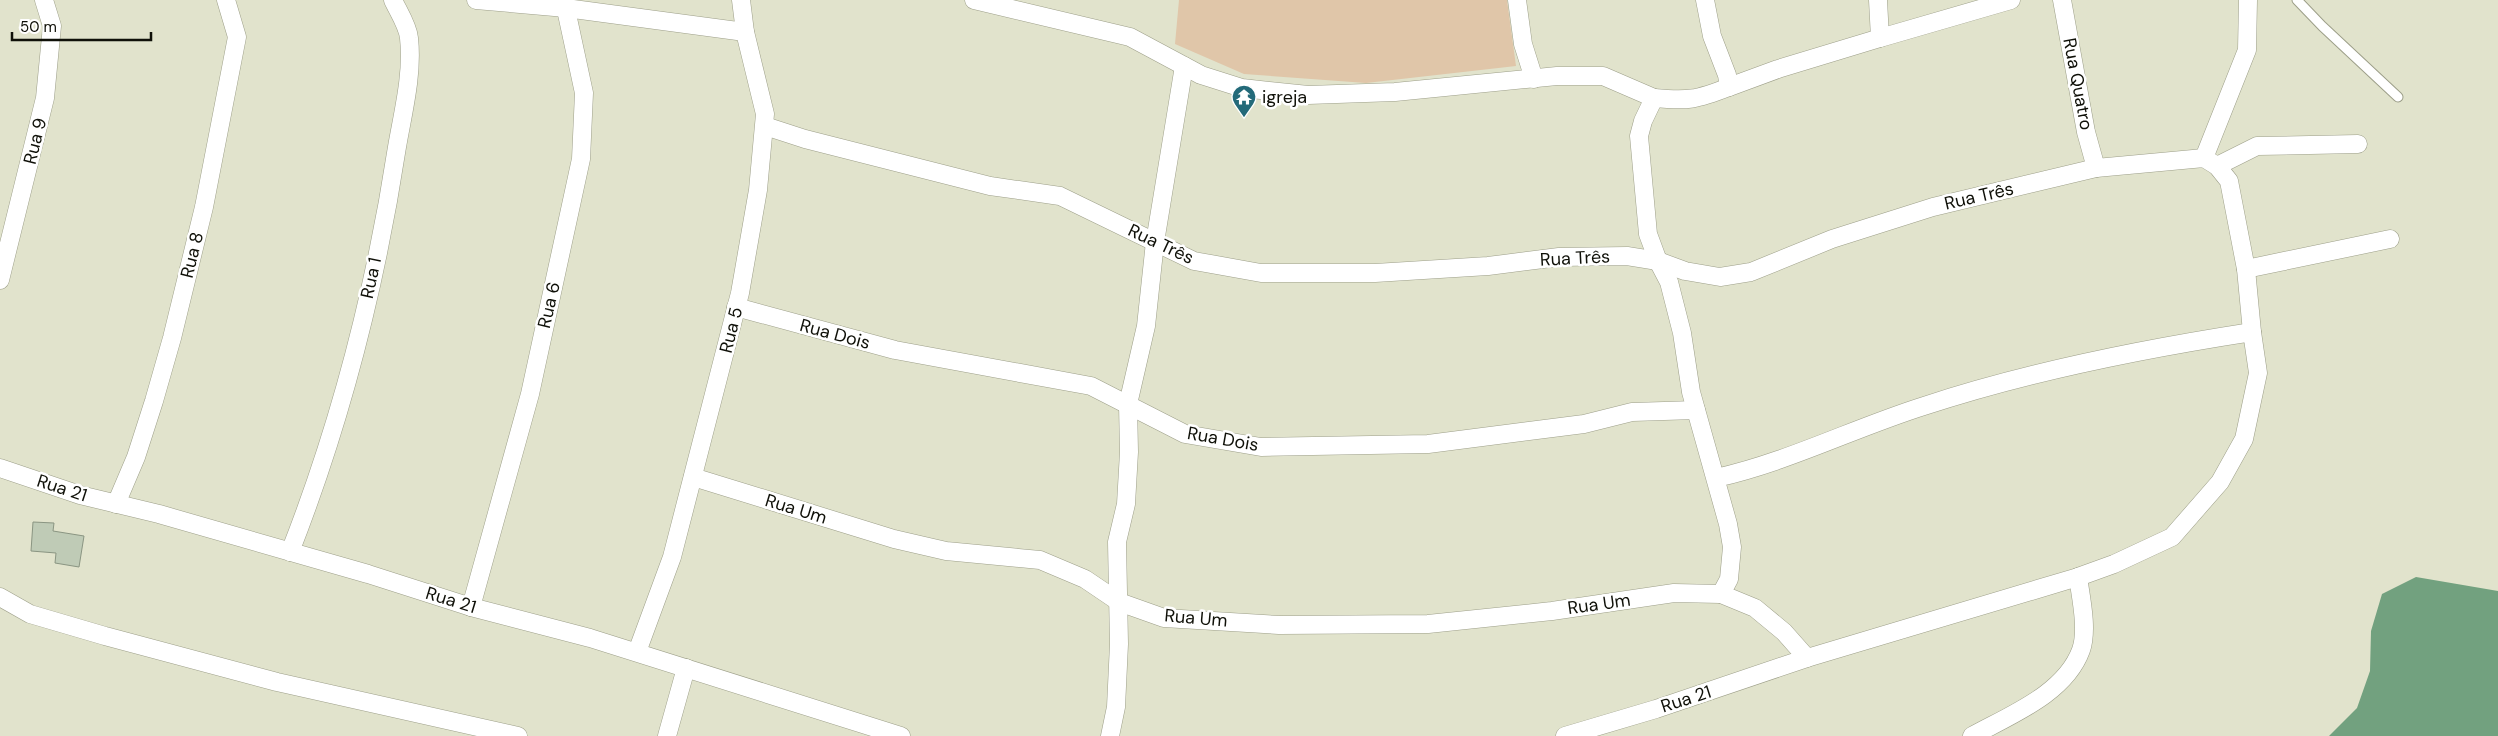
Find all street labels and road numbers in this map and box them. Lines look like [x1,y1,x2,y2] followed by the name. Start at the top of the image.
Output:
[2057,36,2099,132] street label: Rua Quatro
[18,115,52,167] street label: Rua 9
[1942,176,2016,216] street label: Rua Três
[1124,218,1198,270] street label: Rua Três
[175,230,209,280] street label: Rua 8
[1539,244,1611,272] street label: Rua Três
[355,255,387,301] street label: Rua 1
[532,279,566,331] street label: Rua 6
[714,304,748,356] street label: Rua 5
[797,313,873,355] street label: Rua Dois
[1185,421,1261,457] street label: Rua Dois
[34,469,90,507] street label: Rua 21
[762,488,830,530] street label: Rua Um
[423,581,479,619] street label: Rua 21
[1566,588,1632,620] street label: Rua Um
[1163,603,1229,633] street label: Rua Um
[1658,680,1714,718] street label: Rua 21

